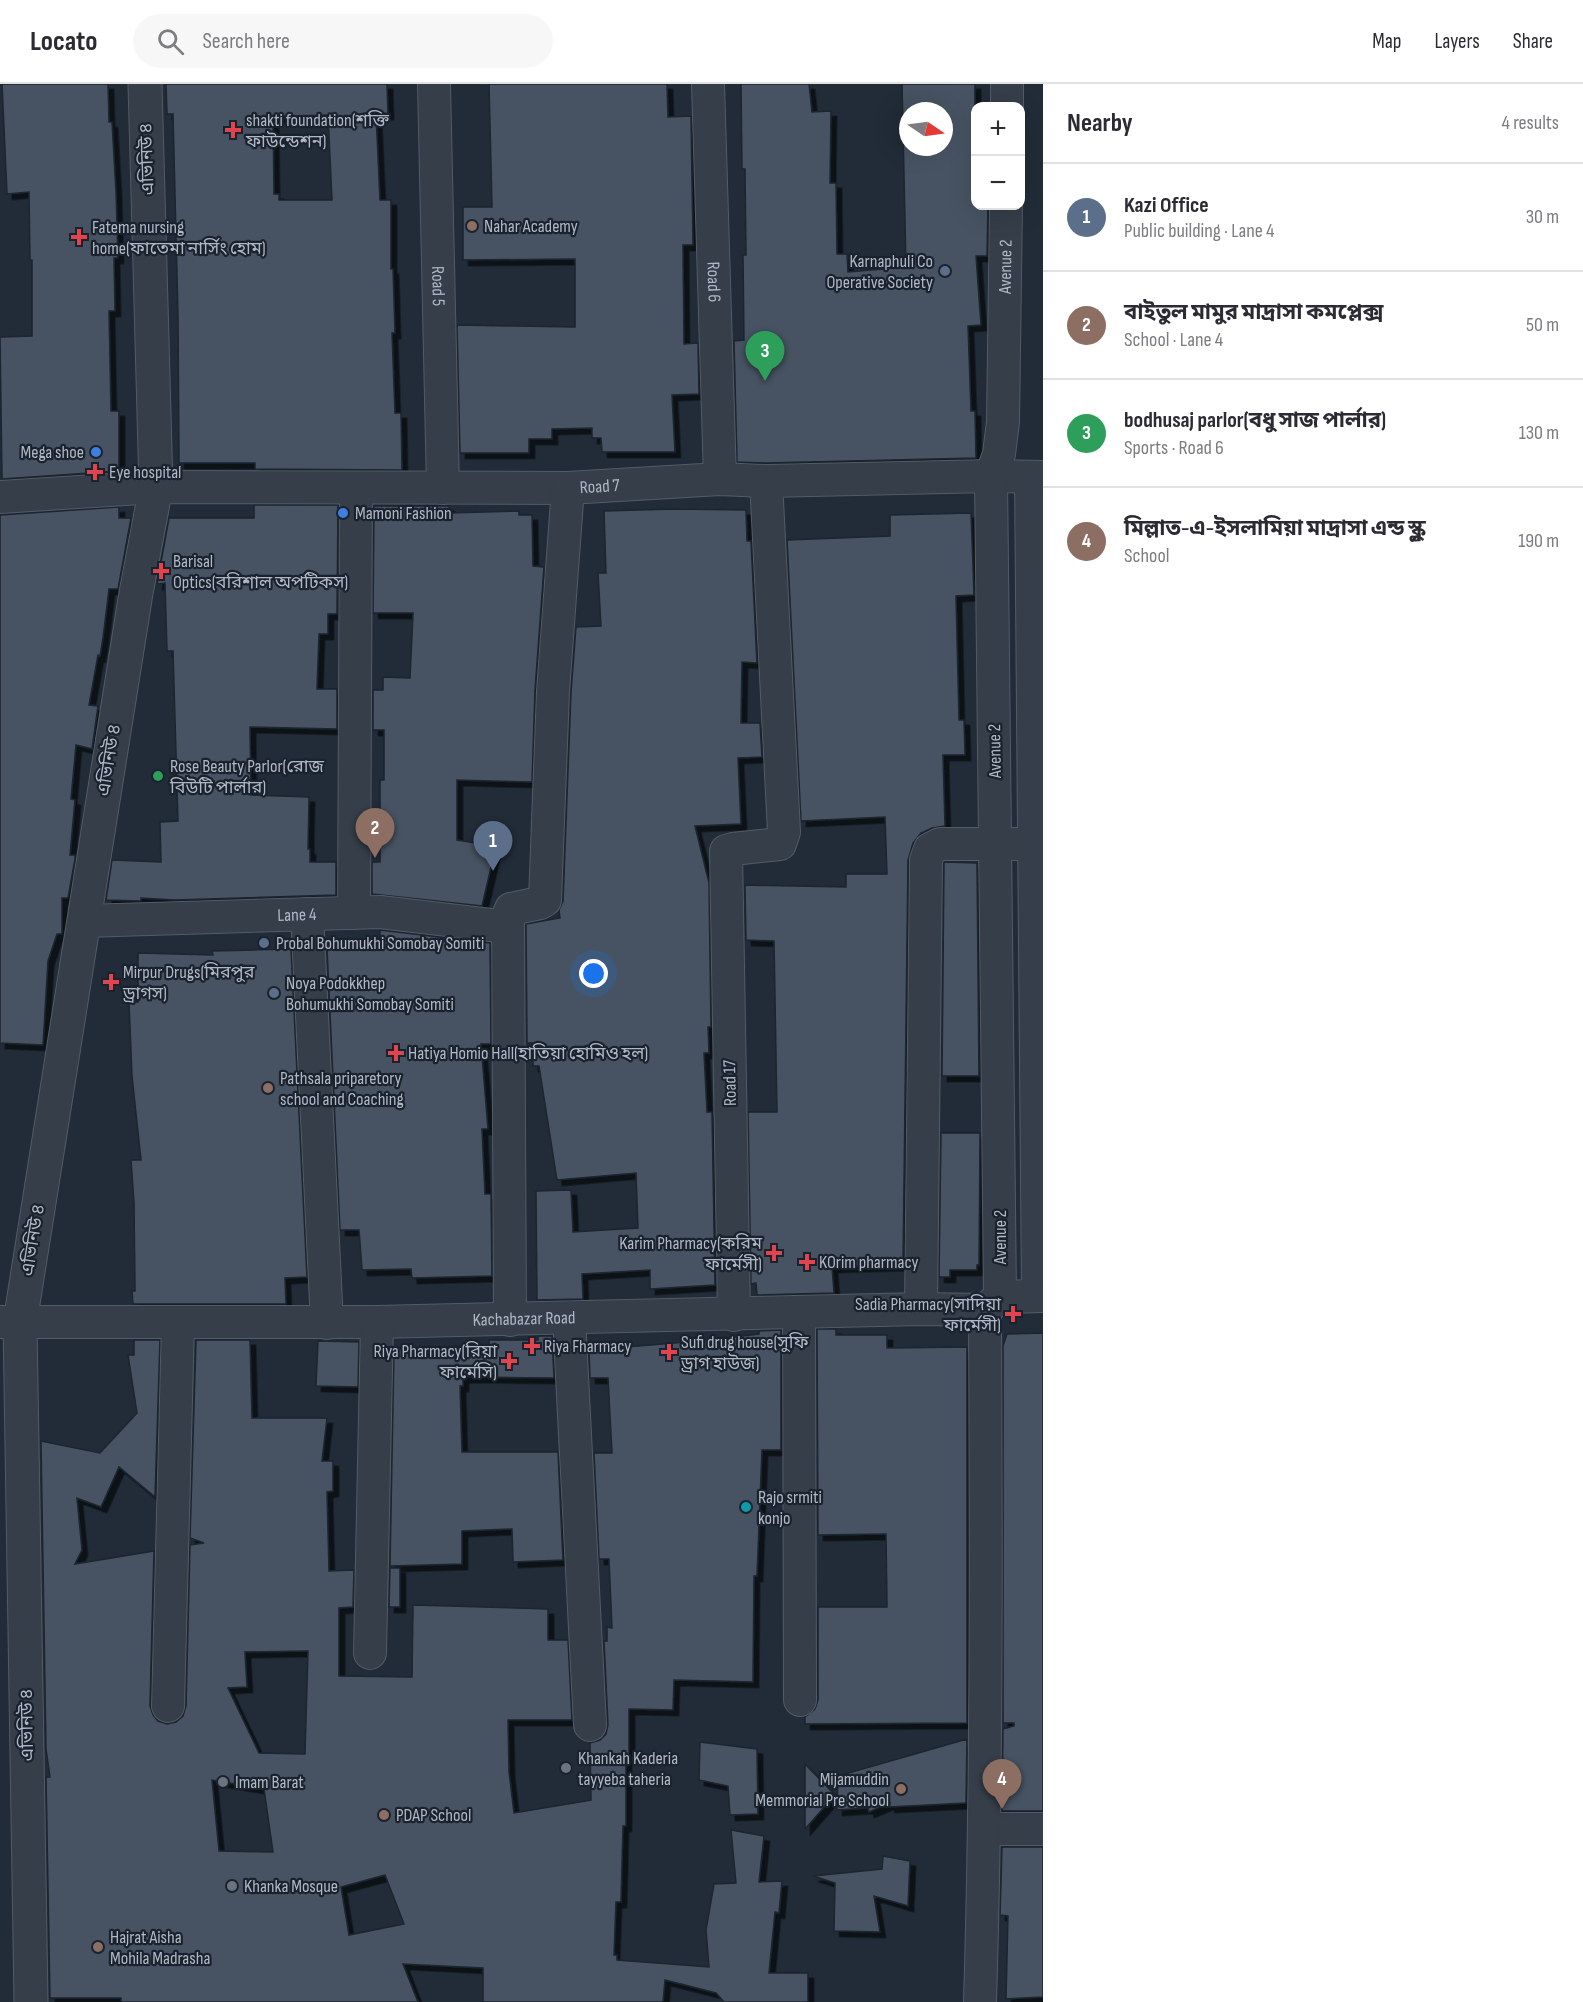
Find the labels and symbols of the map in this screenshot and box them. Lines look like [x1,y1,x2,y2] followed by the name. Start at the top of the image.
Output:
[899,102,953,156] north arrow
[245,110,389,152] place label: shakti foundation(শক্তি ফাউন্ডেশন)
[224,121,242,139] marker: shakti foundation(শক্তি ফাউন্ডেশন)
[135,122,159,196] street label: এভিনিউ ৪
[484,216,578,237] place label: Nahar Academy
[92,217,266,259] place label: Fatema nursing home(ফাতেমা নার্সিং হোম)
[465,219,479,233] marker: Nahar Academy
[70,228,88,246] marker: Fatema nursing home(ফাতেমা নার্সিং হোম)
[994,239,1016,295] street label: Avenue 2
[826,251,933,293] place label: Karnaphuli Co Operative Society
[703,261,725,303] street label: Road 6
[938,264,952,278] marker: Karnaphuli Co Operative Society
[428,266,449,306] street label: Road 5
[746,332,784,381] pin: 3
[20,442,84,463] place label: Mega shoe
[89,445,103,459] marker: Mega shoe
[109,462,181,483] place label: Eye hospital
[86,463,104,481] marker: Eye hospital
[579,474,621,498] street label: Road 7
[355,503,452,524] place label: Mamoni Fashion
[336,506,350,520] marker: Mamoni Fashion
[173,551,348,593] place label: Barisal Optics(বরিশাল অপটিকস)
[154,564,168,578] marker: Barisal Optics(বরিশাল অপটিকস)
[93,723,125,797] street label: এভিনিউ ৪
[984,724,1006,779] street label: Avenue 2
[169,756,325,798] place label: Rose Beauty Parlor(রোজ বিউটি পার্লার)
[151,769,165,783] marker: Rose Beauty Parlor(রোজ বিউটি পার্লার)
[356,808,394,858] pin: 2
[474,822,512,871] pin: 1
[277,903,317,926] street label: Lane 4
[276,933,484,954] place label: Probal Bohumukhi Somobay Somiti
[257,936,271,950] marker: Probal Bohumukhi Somobay Somiti
[579,959,608,988] your location
[122,962,255,1004] place label: Mirpur Drugs(মিরপুর ড্রাগস)
[286,973,454,1015] place label: Noya Podokkhep Bohumukhi Somobay Somiti
[104,975,118,989] marker: Mirpur Drugs(মিরপুর ড্রাগস)
[267,986,281,1000] marker: Noya Podokkhep Bohumukhi Somobay Somiti
[408,1043,648,1064] place label: Hatiya Homio Hall(হাতিয়া হোমিও হল)
[389,1046,403,1060] marker: Hatiya Homio Hall(হাতিয়া হোমিও হল)
[719,1059,741,1106] street label: Road 17
[280,1068,404,1110] place label: Pathsala priparetory school and Coaching
[261,1081,275,1095] marker: Pathsala priparetory school and Coaching
[17,1203,49,1277] street label: এভিনিউ ৪
[990,1210,1011,1265] street label: Avenue 2
[619,1233,763,1275] place label: Karim Pharmacy(করিম ফার্মেসী)
[767,1246,781,1260] marker: Karim Pharmacy(করিম ফার্মেসী)
[819,1252,919,1273] place label: KOrim pharmacy
[800,1255,814,1269] marker: KOrim pharmacy
[855,1294,1001,1336] place label: Sadia Pharmacy(সাদিয়া ফার্মেসী)
[472,1307,576,1330] street label: Kachabazar Road
[1006,1307,1020,1321] marker: Sadia Pharmacy(সাদিয়া ফার্মেসী)
[680,1332,809,1374] place label: Sufi drug house(সুফি ড্রাগ হাউজ)
[544,1336,631,1357] place label: Riya Fharmacy
[525,1339,539,1353] marker: Riya Fharmacy
[373,1341,497,1383] place label: Riya Pharmacy(রিয়া ফার্মেসি)
[662,1345,676,1359] marker: Sufi drug house(সুফি ড্রাগ হাউজ)
[502,1354,516,1368] marker: Riya Pharmacy(রিয়া ফার্মেসি)
[758,1487,822,1529] place label: Rajo srmiti konjo
[739,1500,753,1514] marker: Rajo srmiti konjo
[16,1689,38,1761] street label: এভিনিউ ৪
[578,1748,678,1790] place label: Khankah Kaderia tayyeba taheria
[982,1760,1022,1809] pin: 4
[559,1761,573,1775] marker: Khankah Kaderia tayyeba taheria
[755,1769,889,1811] place label: Mijamuddin Memmorial Pre School
[235,1772,304,1793] place label: Imam Barat
[216,1775,230,1789] marker: Imam Barat
[894,1782,908,1796] marker: Mijamuddin Memmorial Pre School
[396,1805,471,1826] place label: PDAP School
[377,1808,391,1822] marker: PDAP School
[244,1876,338,1897] place label: Khanka Mosque
[225,1879,239,1893] marker: Khanka Mosque
[110,1927,210,1969] place label: Hajrat Aisha Mohila Madrasha
[91,1940,105,1954] marker: Hajrat Aisha Mohila Madrasha

